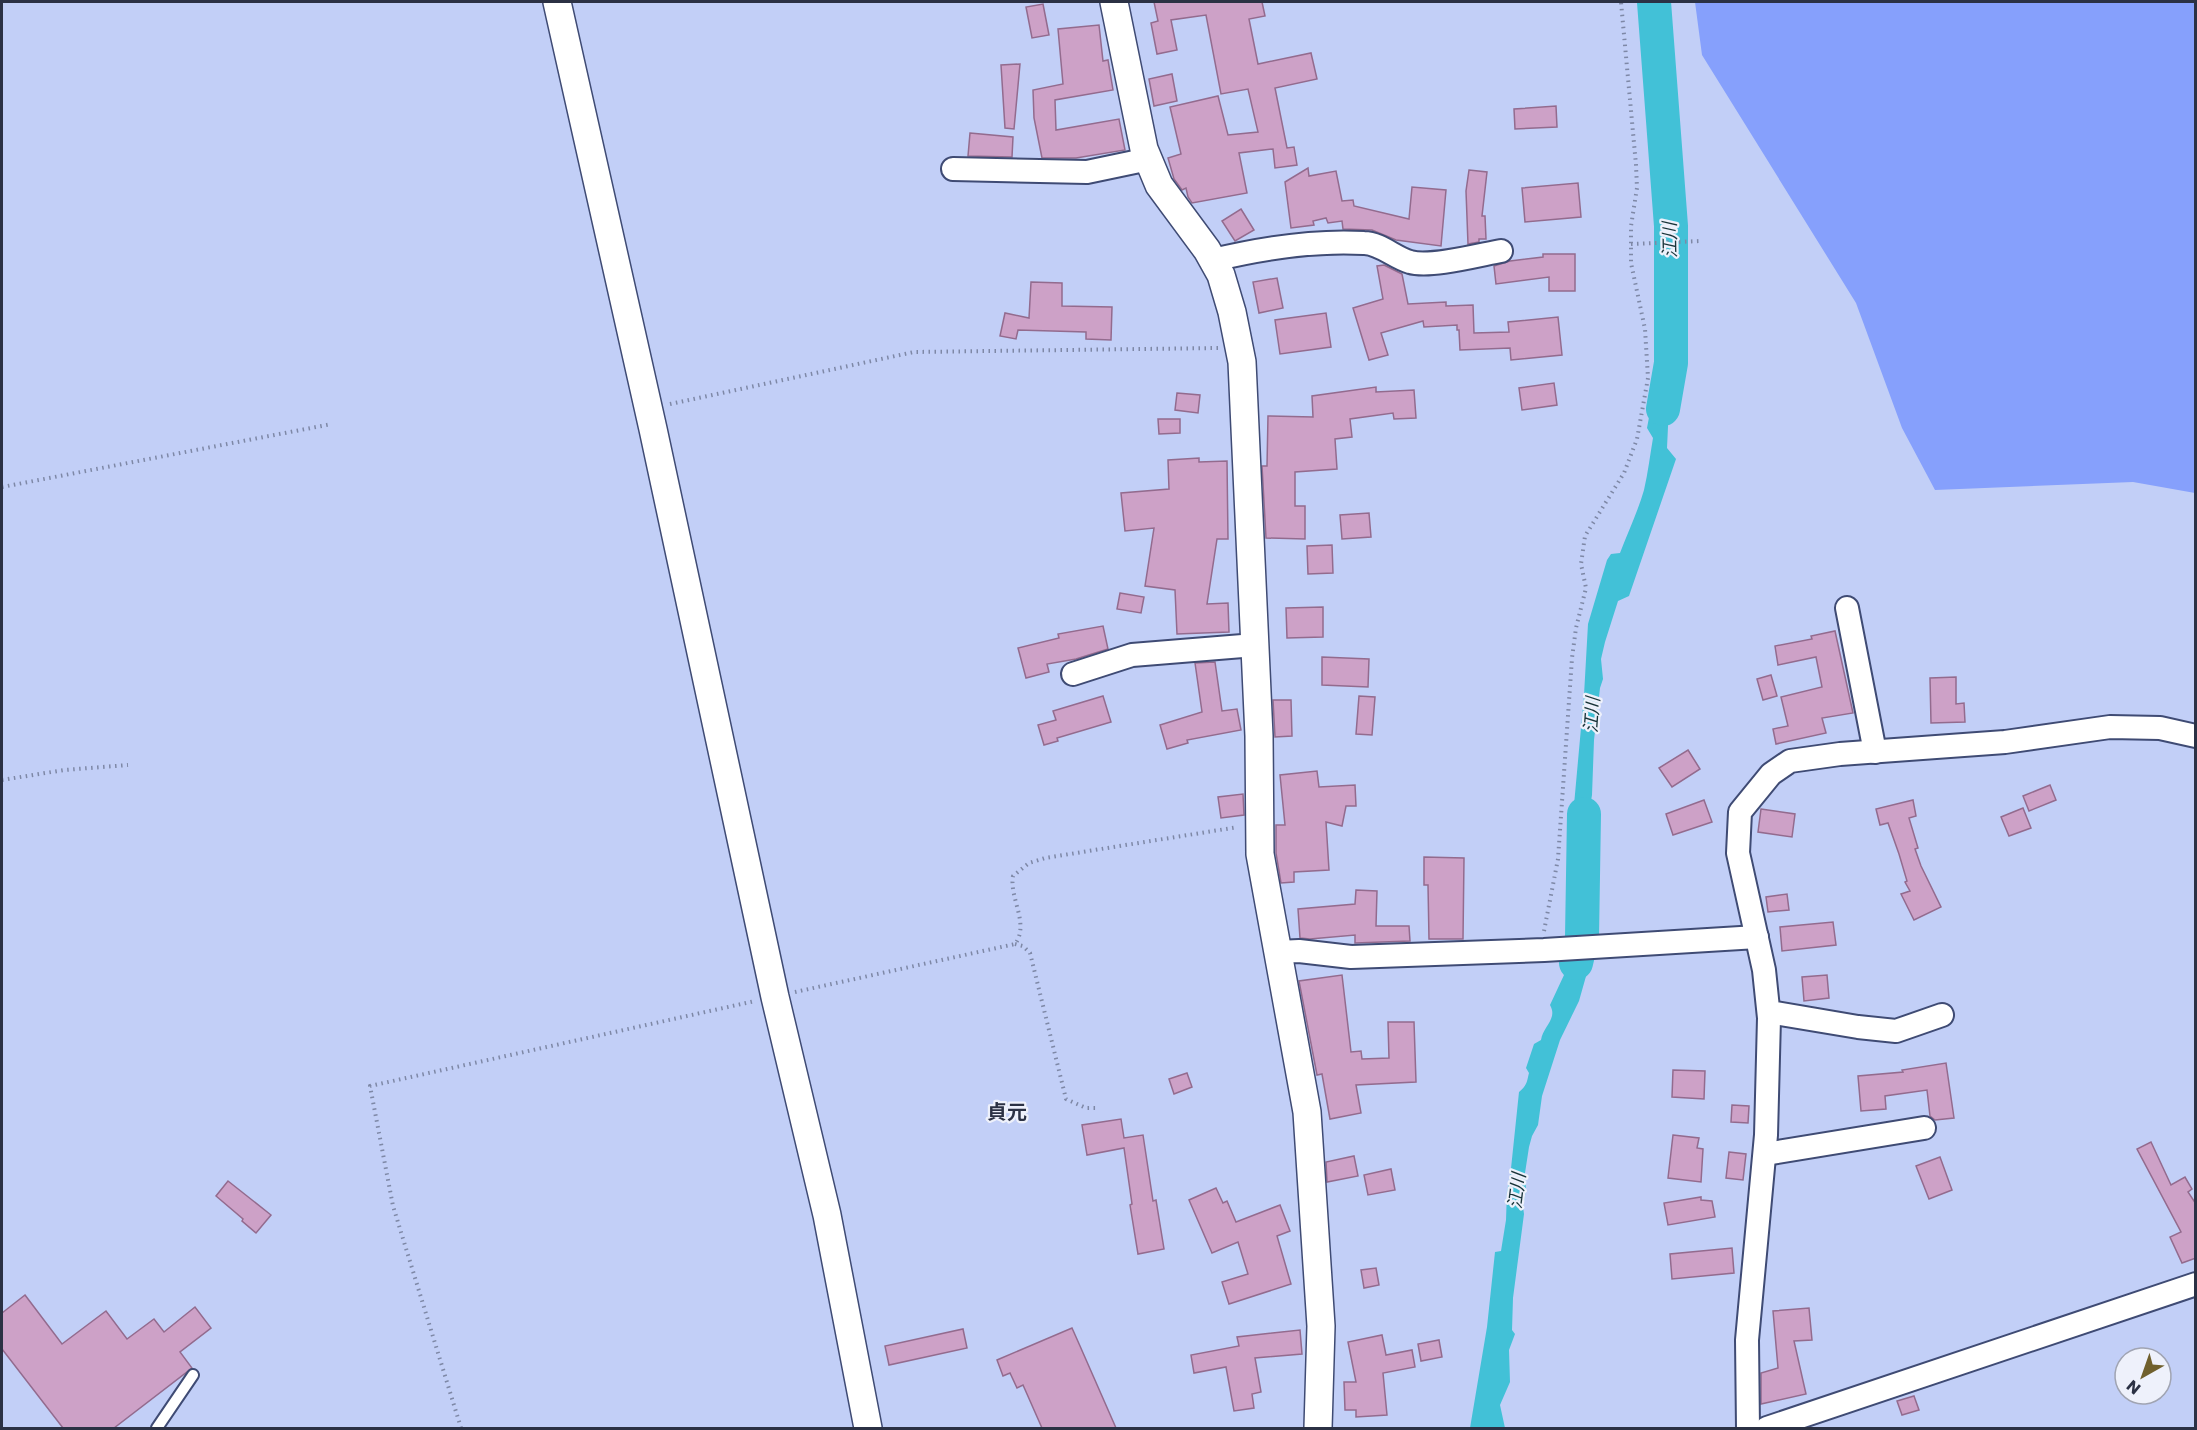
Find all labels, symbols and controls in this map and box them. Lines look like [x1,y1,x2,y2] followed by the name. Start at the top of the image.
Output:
[1657,220,1682,258] water label: 江川
[1578,694,1605,734] water label: 江川
[987,1098,1027,1126] district label: 貞元
[1502,1170,1531,1210] water label: 江川
[2113,1346,2173,1406] north arrow
[2122,1374,2146,1400] text: N

